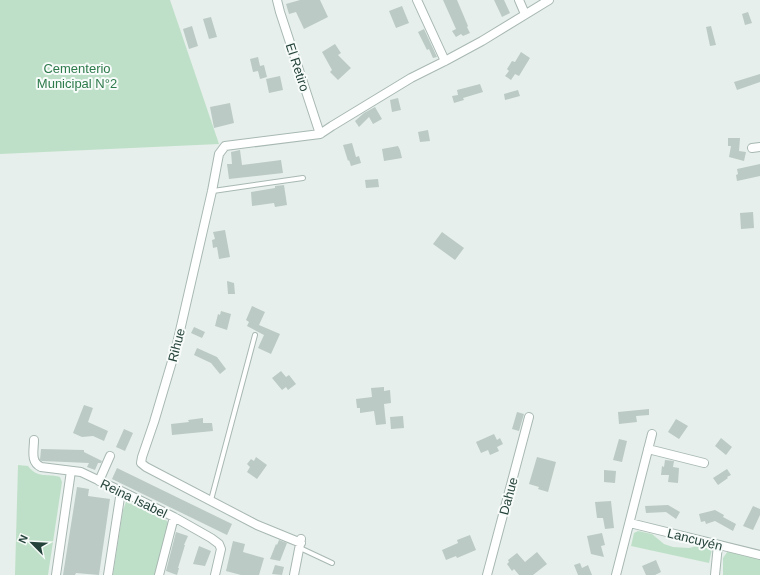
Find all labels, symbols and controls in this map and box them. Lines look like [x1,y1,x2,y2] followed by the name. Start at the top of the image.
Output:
[283,41,312,93] street label: El Retiro
[37,61,117,91] park label: Cementerio Municipal N°2
[165,327,188,363] street label: Rihue
[98,476,170,521] street label: Reina Isabel
[496,476,521,517] street label: Dahue
[12,523,52,563] north arrow
[666,525,724,554] street label: Lancuyén
[16,533,30,545] text: N

